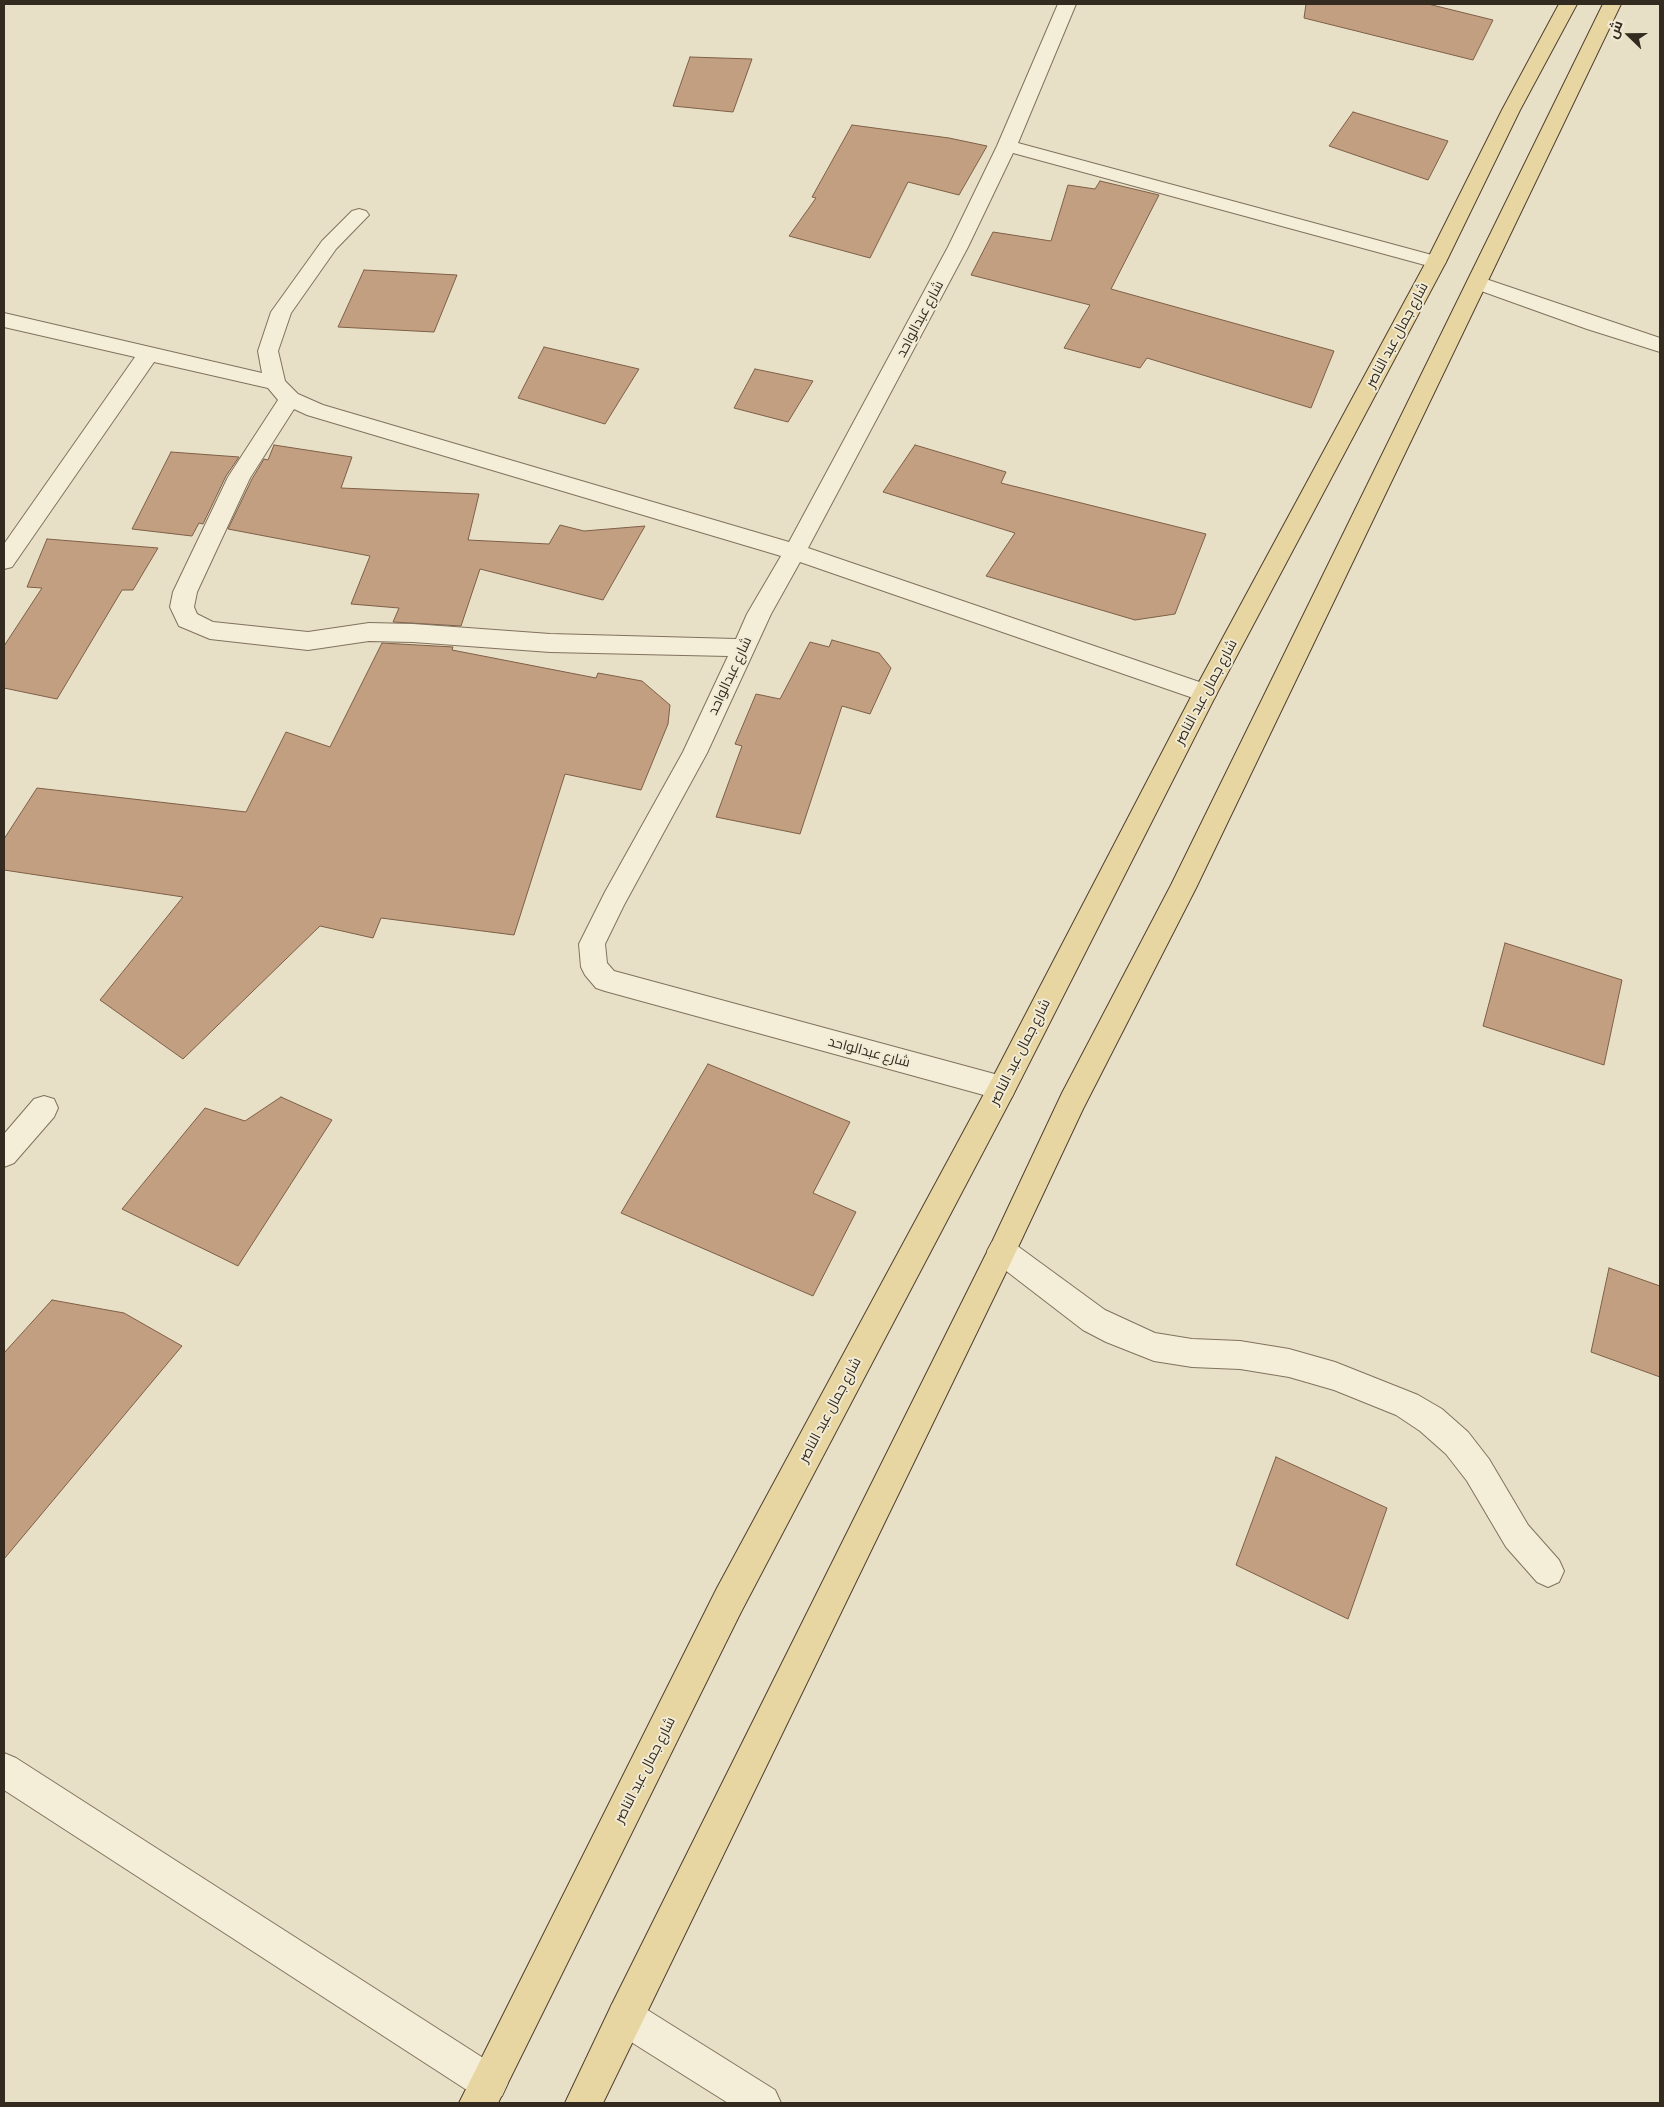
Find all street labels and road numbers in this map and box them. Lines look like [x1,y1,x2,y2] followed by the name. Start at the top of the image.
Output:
[893,278,947,360] street label: شارع عبدالواحد
[1362,280,1432,390] street label: شارع جمال عبد الناصر
[705,634,755,718] street label: شارع عبدالواحد
[1171,637,1241,747] street label: شارع جمال عبد الناصر
[986,996,1054,1108] street label: شارع جمال عبد الناصر
[826,1033,912,1071] street label: شارع عبدالواحد
[795,1355,865,1465] street label: شارع جمال عبد الناصر
[611,1714,679,1826] street label: شارع جمال عبد الناصر

